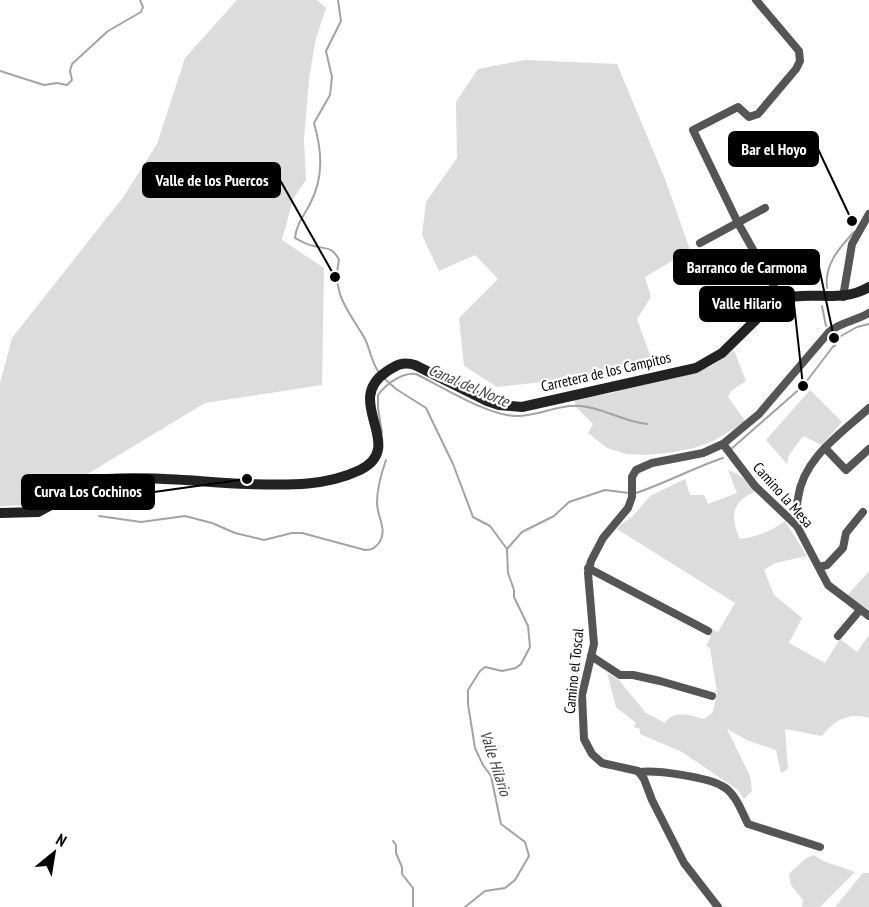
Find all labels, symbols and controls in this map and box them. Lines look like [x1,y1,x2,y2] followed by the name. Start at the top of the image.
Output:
[729,132,818,166] callout: Bar el Hoyo
[741,139,807,159] text: Bar el Hoyo
[143,163,280,197] callout: Valle de los Puercos
[155,170,269,190] text: Valle de los Puercos
[674,250,819,284] callout: Barranco de Carmona
[687,257,808,277] text: Barranco de Carmona
[700,287,794,321] callout: Valle Hilario
[711,293,782,313] text: Valle Hilario
[539,347,673,396] street label: Carretera de los Campitos
[426,359,514,412] water label: Canal del Norte
[749,458,818,531] street label: Camino la Mesa
[22,475,154,509] callout: Curva Los Cochinos
[34,481,142,501] text: Curva Los Cochinos
[560,627,587,715] street label: Camino el Toscal
[476,728,516,799] water label: Valle Hilario
[24,823,84,883] north arrow
[53,829,70,851] text: N

